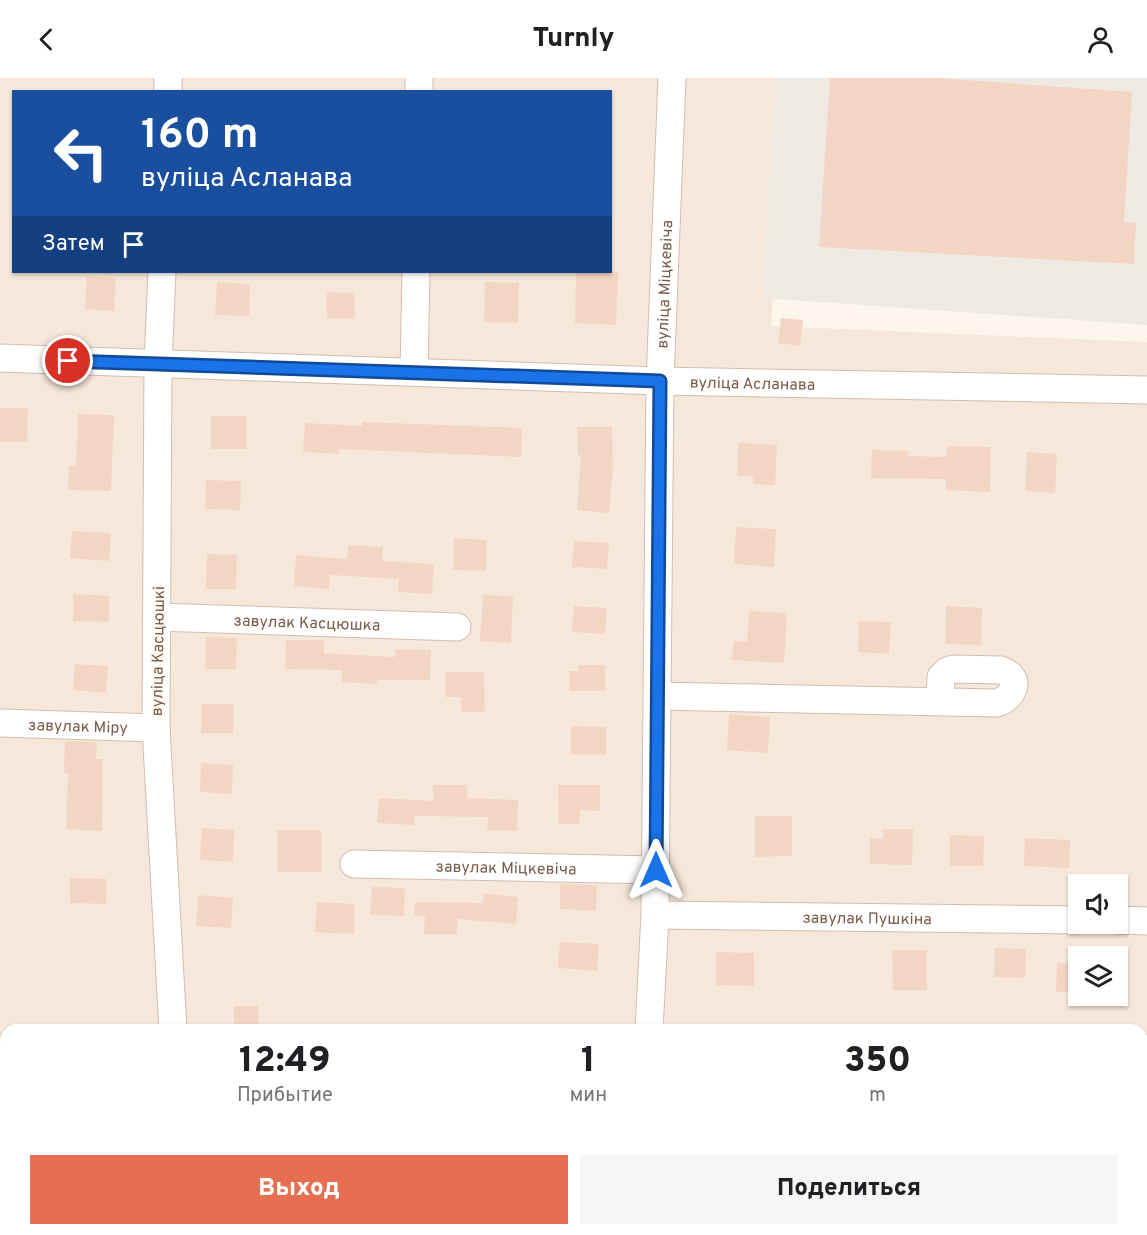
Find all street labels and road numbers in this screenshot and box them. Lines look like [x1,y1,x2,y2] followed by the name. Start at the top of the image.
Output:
[653,220,678,349] street label: вуліца Міцкевіча
[690,374,815,396] street label: вуліца Асланава
[148,586,170,716] street label: вуліца Касцюшкі
[233,612,381,636] street label: завулак Касцюшка
[28,716,128,739] street label: завулак Міру
[435,858,577,880] street label: завулак Міцкевіча
[802,909,932,930] street label: завулак Пушкіна

